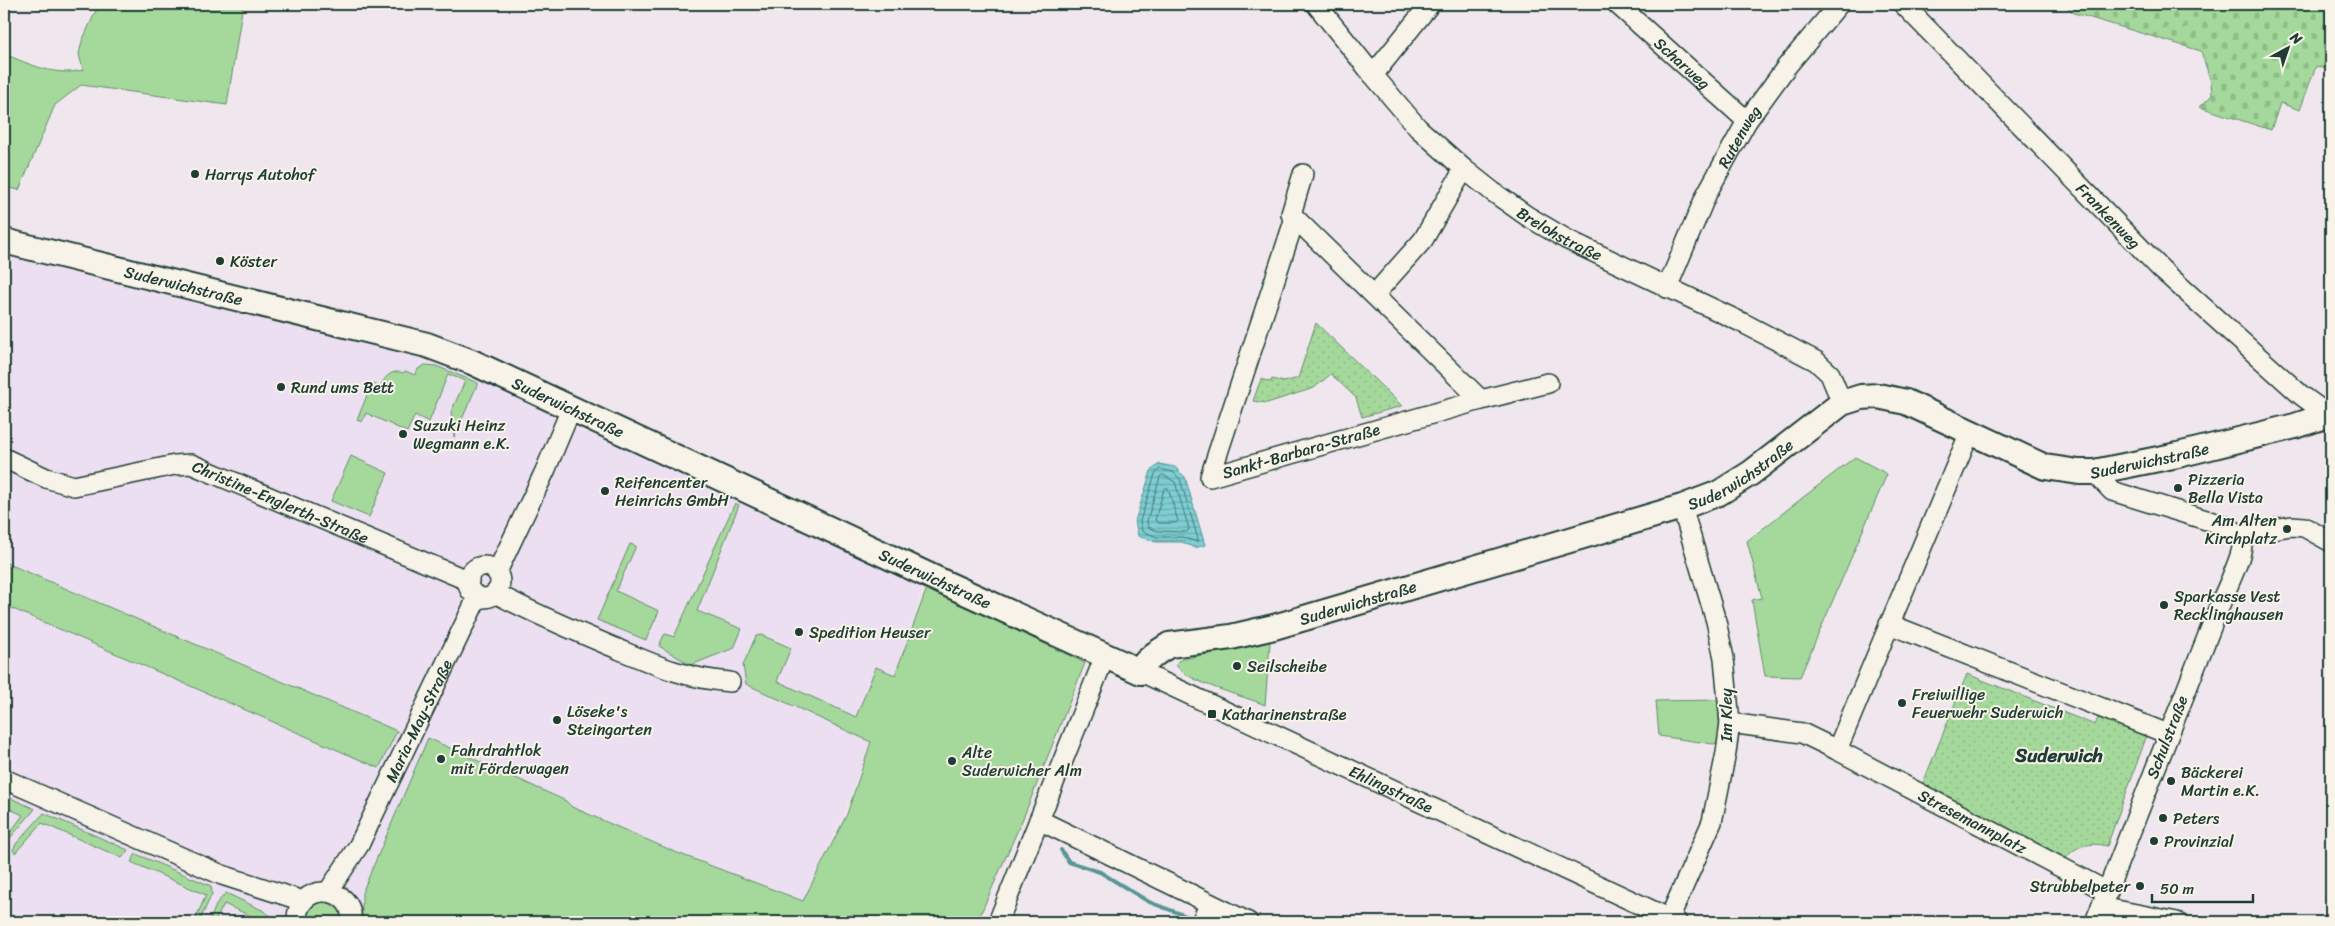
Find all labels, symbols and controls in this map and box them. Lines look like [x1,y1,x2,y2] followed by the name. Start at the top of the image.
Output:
[2262,22,2312,72] north arrow
[2284,25,2308,51] text: N
[1647,29,1718,97] street label: Scharweg
[1709,99,1769,173] street label: Rutenweg
[205,160,317,189] place label: Harrys Autohof
[189,168,201,180] marker: Harrys Autohof
[2069,175,2149,256] street label: Frankenweg
[1511,198,1607,269] street label: Brelohstraße
[230,247,278,276] place label: Köster
[214,255,226,267] marker: Köster
[121,257,246,314] street label: Suderwichstraße
[507,368,629,446] street label: Suderwichstraße
[291,373,394,402] place label: Rund ums Bett
[275,381,287,393] marker: Rund ums Bett
[413,411,511,458] place label: Suzuki Heinz Wegmann e.K.
[1219,415,1384,487] street label: Sankt-Barbara-Straße
[397,428,409,440] marker: Suzuki Heinz Wegmann e.K.
[1683,431,1800,518] street label: Suderwichstraße
[2087,433,2212,487] street label: Suderwichstraße
[188,452,373,552] street label: Christine-Englerth-Straße
[2188,465,2263,512] place label: Pizzeria Bella Vista
[615,468,729,515] place label: Reifencenter Heinrichs GmbH
[2172,482,2184,494] marker: Pizzeria Bella Vista
[599,485,611,497] marker: Reifencenter Heinrichs GmbH
[2205,506,2277,553] place label: Am Alten Kirchplatz
[2281,523,2293,535] marker: Am Alten Kirchplatz
[874,540,996,617] street label: Suderwichstraße
[1296,571,1420,633] street label: Suderwichstraße
[2174,582,2284,629] place label: Sparkasse Vest Recklinghausen
[2158,599,2170,611] marker: Sparkasse Vest Recklinghausen
[809,618,932,647] place label: Spedition Heuser
[793,626,805,638] marker: Spedition Heuser
[1247,652,1327,681] place label: Seilscheibe
[377,654,460,787] street label: Maria-May-Straße
[1231,660,1243,672] marker: Seilscheibe
[1912,680,2063,727] place label: Freiwillige Feuerwehr Suderwich
[1712,687,1741,743] street label: Im Kley
[2138,691,2196,783] street label: Schulstraße
[567,697,652,744] place label: Löseke's Steingarten
[1896,697,1908,709] marker: Freiwillige Feuerwehr Suderwich
[1222,700,1347,729] place label: Katharinenstraße
[1206,708,1218,720] marker: Katharinenstraße
[551,714,563,726] marker: Löseke's Steingarten
[451,736,569,783] place label: Fahrdrahtlok mit Förderwagen
[961,738,1082,785] place label: Alte Suderwicher Alm
[2014,739,2103,772] district label: Suderwich
[435,753,447,765] marker: Fahrdrahtlok mit Förderwagen
[946,755,958,767] marker: Alte Suderwicher Alm
[1344,756,1438,821] street label: Ehlingstraße
[2181,758,2260,805] place label: Bäckerei Martin e.K.
[2165,775,2177,787] marker: Bäckerei Martin e.K.
[1913,781,2033,862] street label: Stresemannplatz
[2173,804,2220,833] place label: Peters
[2157,812,2169,824] marker: Peters
[2164,827,2234,856] place label: Provinzial
[2148,835,2160,847] marker: Provinzial
[2152,871,2254,903] scale bar
[2030,872,2131,901] place label: Strubbelpeter
[2160,876,2195,902] text: 50 m
[2134,880,2146,892] marker: Strubbelpeter

